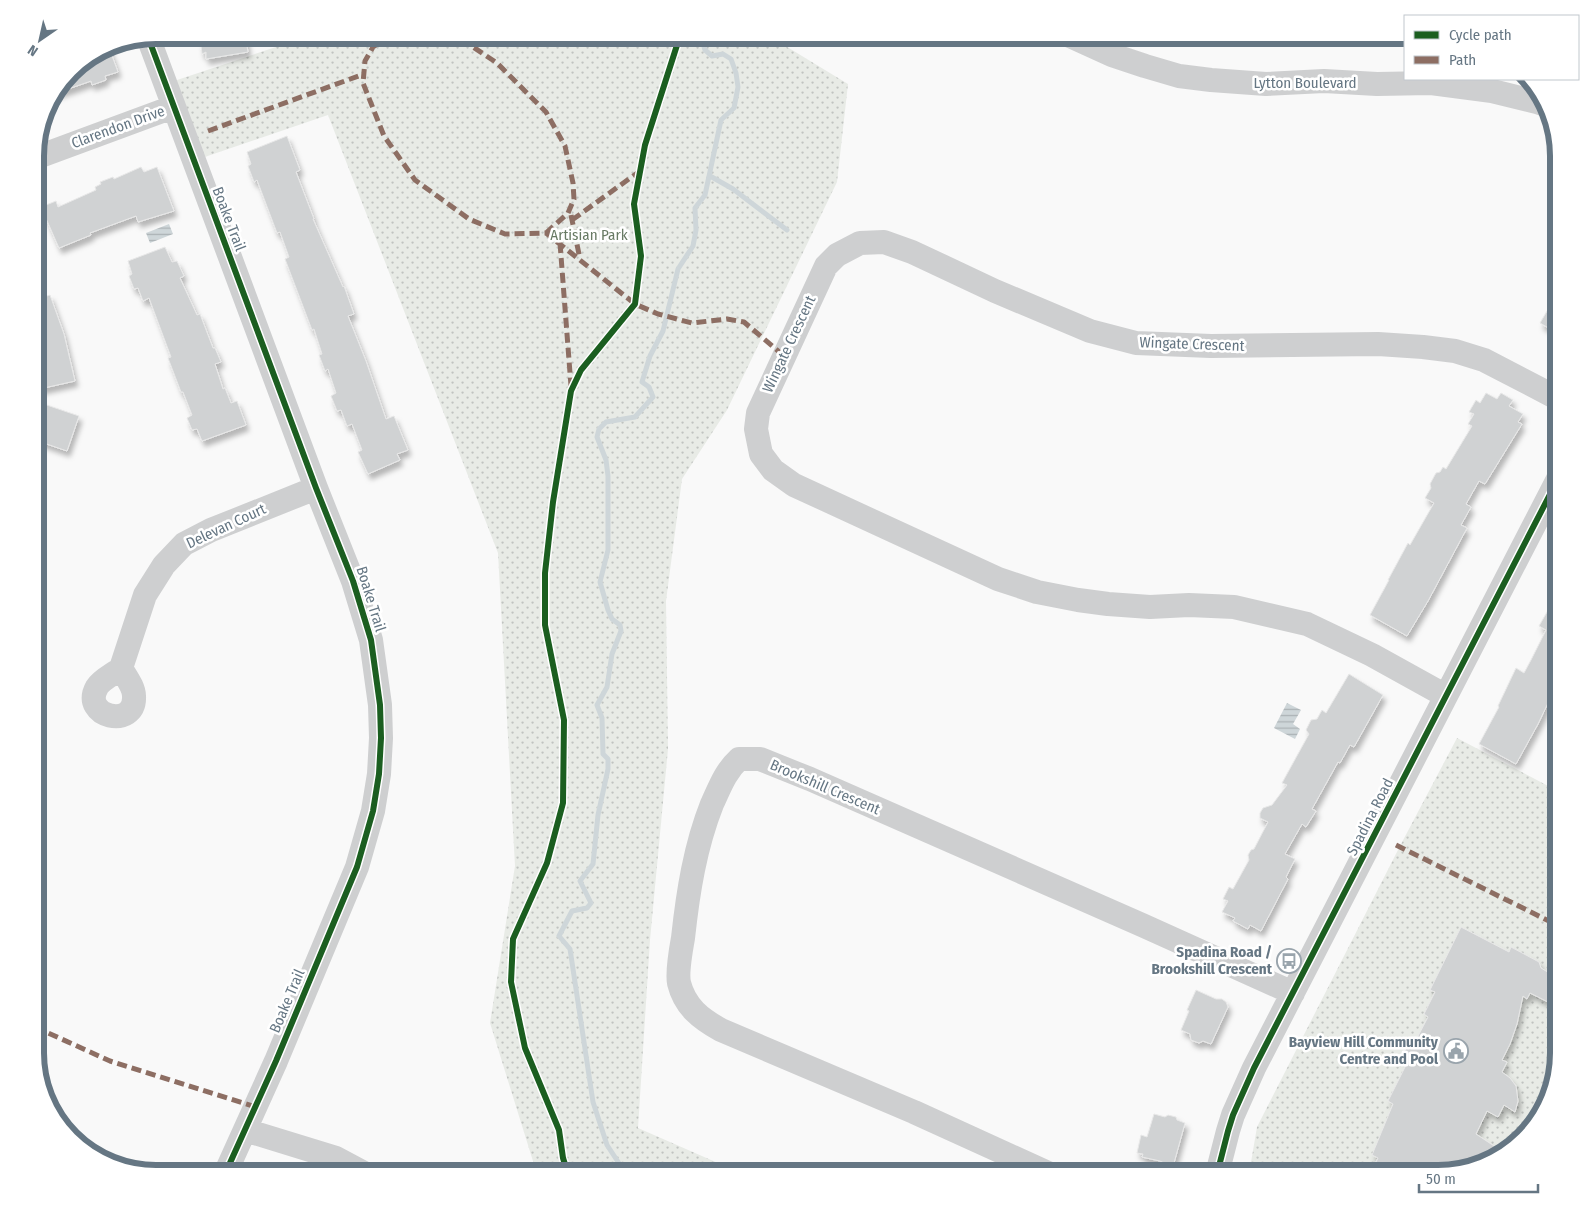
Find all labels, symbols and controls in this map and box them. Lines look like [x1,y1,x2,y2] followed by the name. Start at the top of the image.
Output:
[15,15,65,65] north arrow
[1404,15,1579,80] legend
[1449,26,1512,44] text: Cycle path
[25,41,41,60] text: N
[1449,51,1476,69] text: Path
[1253,74,1357,92] street label: Lytton Boulevard
[69,102,167,152] street label: Clarendon Drive
[209,184,250,254] street label: Boake Trail
[550,226,628,244] park label: Artisian Park
[759,293,819,395] street label: Wingate Crescent
[1139,333,1245,355] street label: Wingate Crescent
[183,500,269,552] street label: Delevan Court
[353,564,389,634] street label: Boake Trail
[767,756,883,818] street label: Brookshill Crescent
[1343,775,1397,859] street label: Spadina Road
[1151,943,1273,978] place label: Spadina Road / Brookshill Crescent
[1276,948,1302,974] bus stop icon: Spadina Road / Brookshill Crescent
[266,966,308,1036] street label: Boake Trail
[1289,1033,1439,1068] place label: Bayview Hill Community Centre and Pool
[1443,1038,1469,1064] public building icon: Bayview Hill Community Centre and Pool
[1419,1162,1538,1194] scale bar
[1426,1170,1456,1188] text: 50 m

